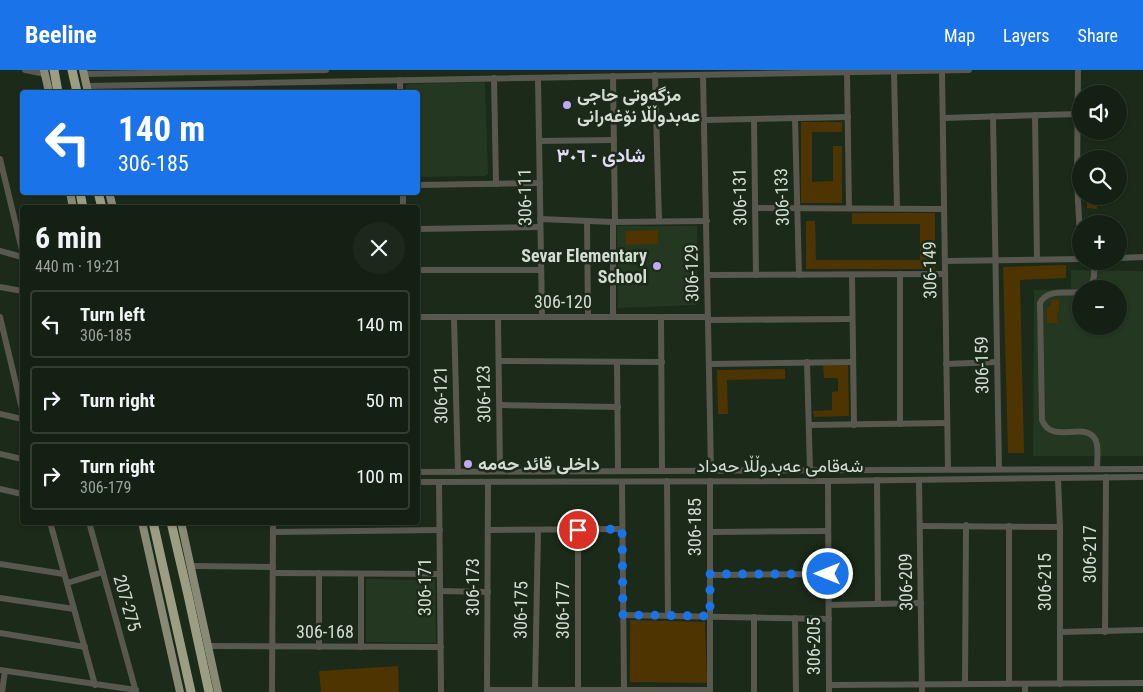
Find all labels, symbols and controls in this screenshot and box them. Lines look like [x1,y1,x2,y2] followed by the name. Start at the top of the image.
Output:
[25,21,97,49] text: Beeline
[944,25,975,46] text: Map
[1003,25,1050,46] text: Layers
[1078,25,1118,46] text: Share
[577,84,700,127] place label: مزگەوتی حاجی عەبدوڵڵا نۆغەرانی
[1072,85,1127,335] map controls
[1072,85,1127,140] button: sound
[561,99,573,111] marker: مزگەوتی حاجی عەبدوڵڵا نۆغەرانی
[118,109,205,150] text: 140 m
[35,110,100,175] icon: left
[556,144,646,167] district label: شادی - ٣٠٦
[1072,150,1127,205] button: search
[118,151,189,176] text: 306-185
[513,168,536,226] street label: 306-111
[728,168,751,226] street label: 306-131
[770,168,793,226] street label: 306-133
[1072,215,1127,270] button: +
[35,220,102,255] text: 6 min
[353,222,405,274] button: close
[918,241,941,299] street label: 306-149
[680,244,703,302] street label: 306-129
[521,245,647,287] place label: Sevar Elementary School
[35,257,121,276] text: 440 m · 19:21
[651,260,663,272] marker: Sevar Elementary School
[1072,280,1127,335] button: −
[534,291,592,312] street label: 306-120
[80,303,145,326] text: Turn left
[37,310,65,338] icon: left
[356,313,403,336] text: 140 m
[80,326,131,345] text: 306-185
[970,336,993,394] street label: 306-159
[472,365,495,423] street label: 306-123
[429,366,452,424] street label: 306-121
[37,386,65,414] icon: right
[80,389,155,412] text: Turn right
[366,389,403,412] text: 50 m
[478,453,600,475] place label: داخلی قائد حەمە
[80,455,155,478] text: Turn right
[697,455,863,477] street label: شەقامی عەبدوڵڵا حەداد
[462,458,474,470] marker: داخلی قائد حەمە
[37,462,65,490] icon: right
[356,465,403,488] text: 100 m
[80,478,131,497] text: 306-179
[684,498,705,556] street label: 306-185
[557,509,599,551] pin
[564,516,592,544] icon: arrive
[1079,525,1100,583] street label: 306-217
[801,547,853,599] position arrow
[894,553,917,611] street label: 306-209
[1034,553,1055,611] street label: 306-215
[414,558,435,616] street label: 306-171
[462,558,483,616] street label: 306-173
[109,572,146,634] street label: 207-275
[509,581,532,639] street label: 306-175
[552,581,573,639] street label: 306-177
[803,617,824,675] street label: 306-205
[296,621,354,642] street label: 306-168

